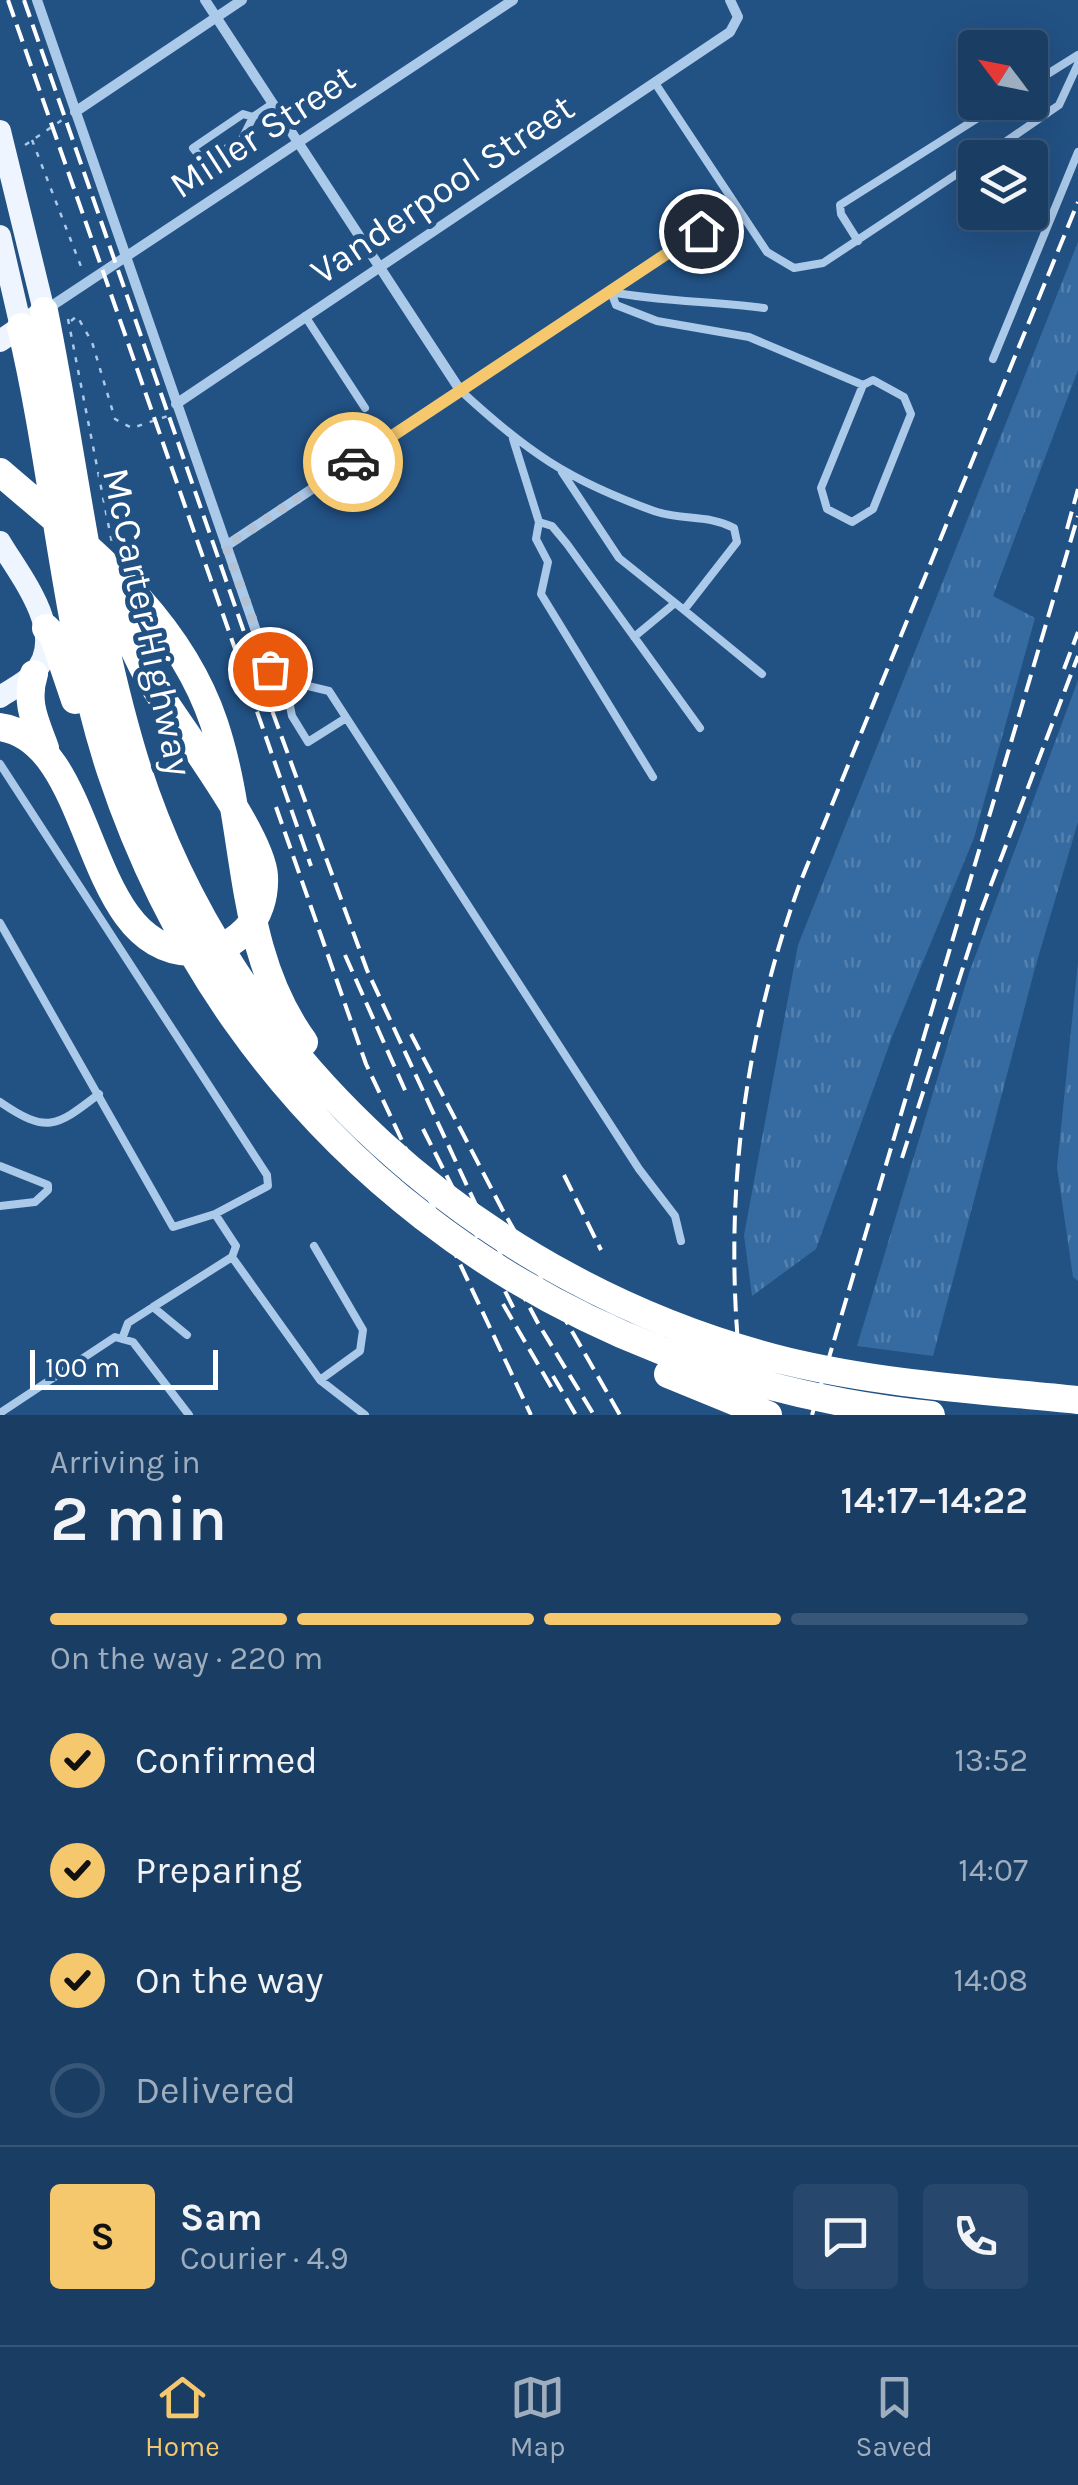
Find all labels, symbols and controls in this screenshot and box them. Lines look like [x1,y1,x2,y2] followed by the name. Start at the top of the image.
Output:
[958,30,1048,120] north arrow
[958,30,1048,230] map controls
[161,55,363,208] street label: Miller Street
[302,85,582,294] street label: Vanderpool Street
[958,140,1048,230] button: layers
[659,189,744,274] pin
[674,204,729,259] icon: home
[303,412,403,512] courier
[326,435,381,490] icon: car
[93,464,202,780] street label: McCarter Highway
[228,627,313,712] pin
[243,642,298,697] icon: bag
[30,1345,218,1390] scale bar
[45,1351,120,1384] text: 100 m
[50,1444,201,1481] text: Arriving in
[841,1478,1028,1523] text: 14:17–14:22
[50,1480,227,1556] text: 2 min
[50,1640,323,1677] text: On the way · 220 m
[50,1733,105,1788] icon: check
[135,1738,318,1783] text: Confirmed
[955,1742,1028,1779] text: 13:52
[50,1843,105,1898] icon: check
[135,1848,302,1893] text: Preparing
[958,1852,1028,1889] text: 14:07
[50,1953,105,2008] icon: check
[135,1958,323,2003] text: On the way
[954,1962,1028,1999] text: 14:08
[135,2068,296,2113] text: Delivered
[793,2184,898,2289] button: chat
[923,2184,1028,2289] button: phone
[180,2195,263,2240] text: Sam
[90,2214,115,2259] text: S
[180,2240,349,2277] text: Courier · 4.9
[145,2370,220,2463] tab: Home
[510,2370,565,2463] tab: Map
[856,2370,933,2463] tab: Saved

